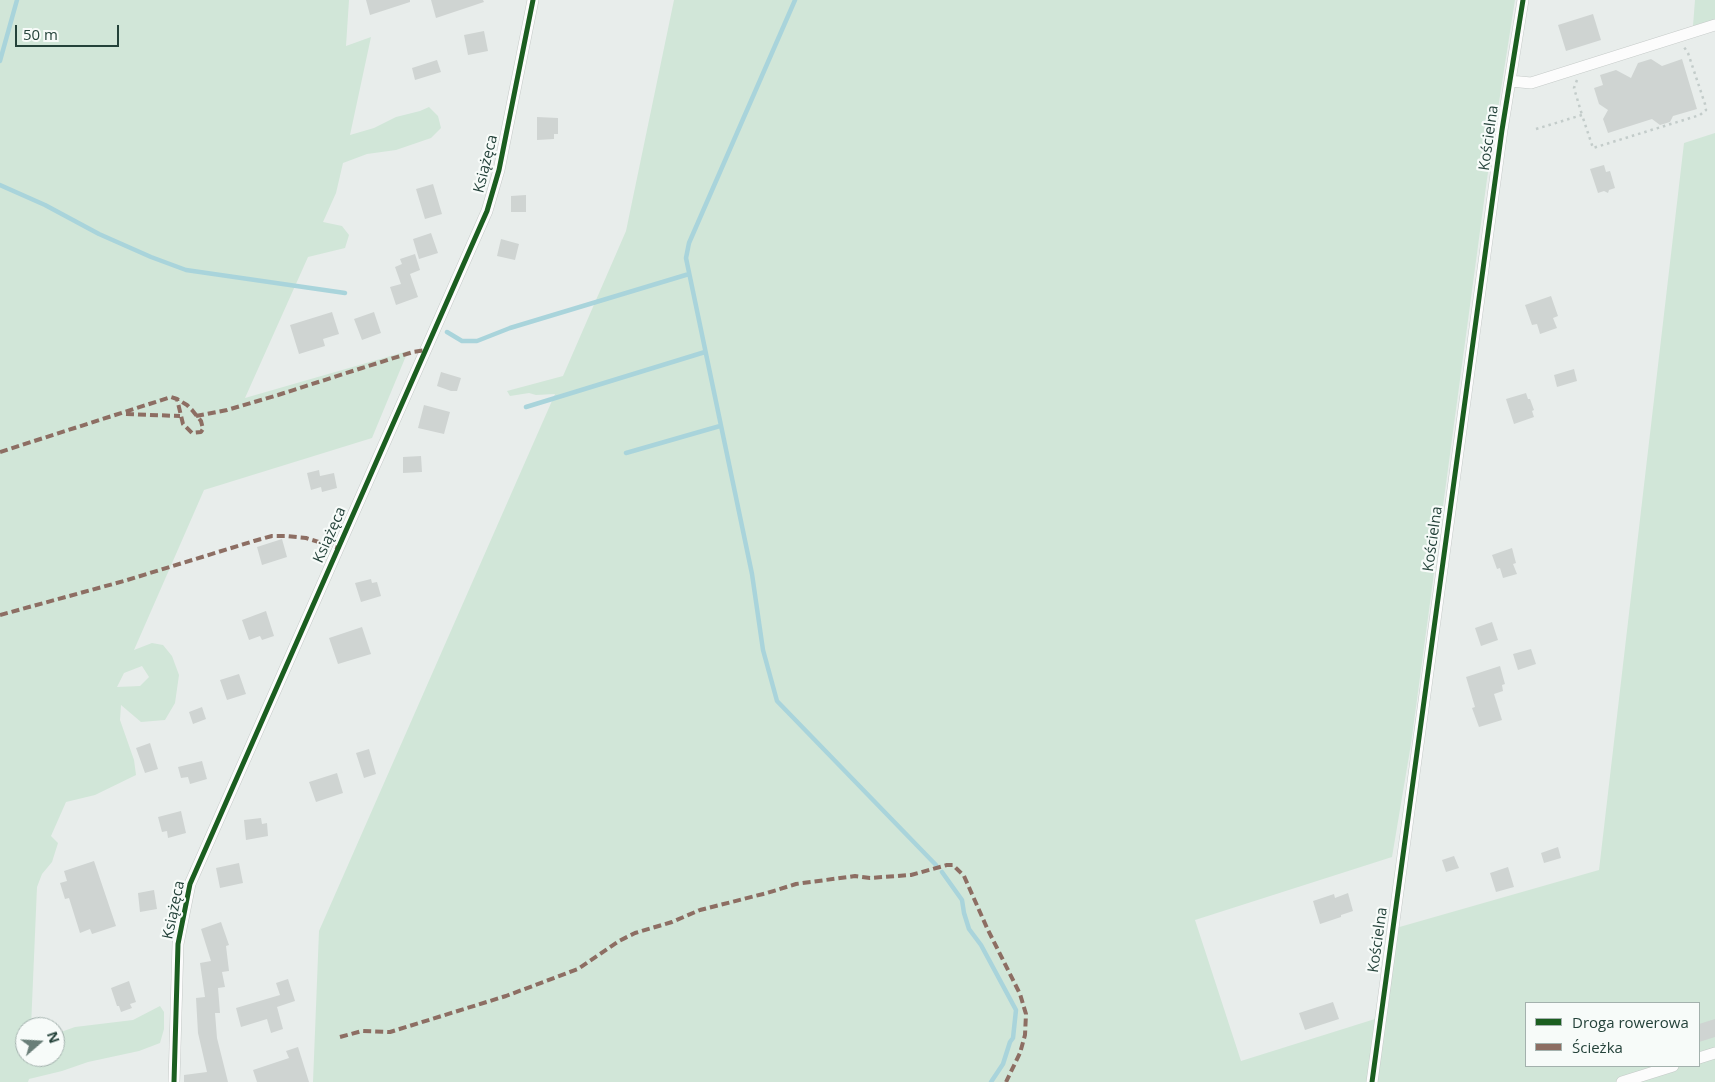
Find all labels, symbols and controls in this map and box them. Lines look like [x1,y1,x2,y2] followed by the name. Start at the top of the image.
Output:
[18,15,121,47] scale bar
[23,24,58,44] text: 50 m
[1475,104,1503,172] street label: Kościelna
[470,133,502,195] street label: Książęca
[310,504,350,566] street label: Książęca
[1419,505,1447,573] street label: Kościelna
[159,879,189,941] street label: Książęca
[1364,906,1392,974] street label: Kościelna
[1525,1002,1700,1067] legend
[1572,1012,1689,1032] text: Droga rowerowa
[15,1017,65,1067] north arrow
[43,1029,65,1046] text: N
[1572,1037,1623,1057] text: Ścieżka

